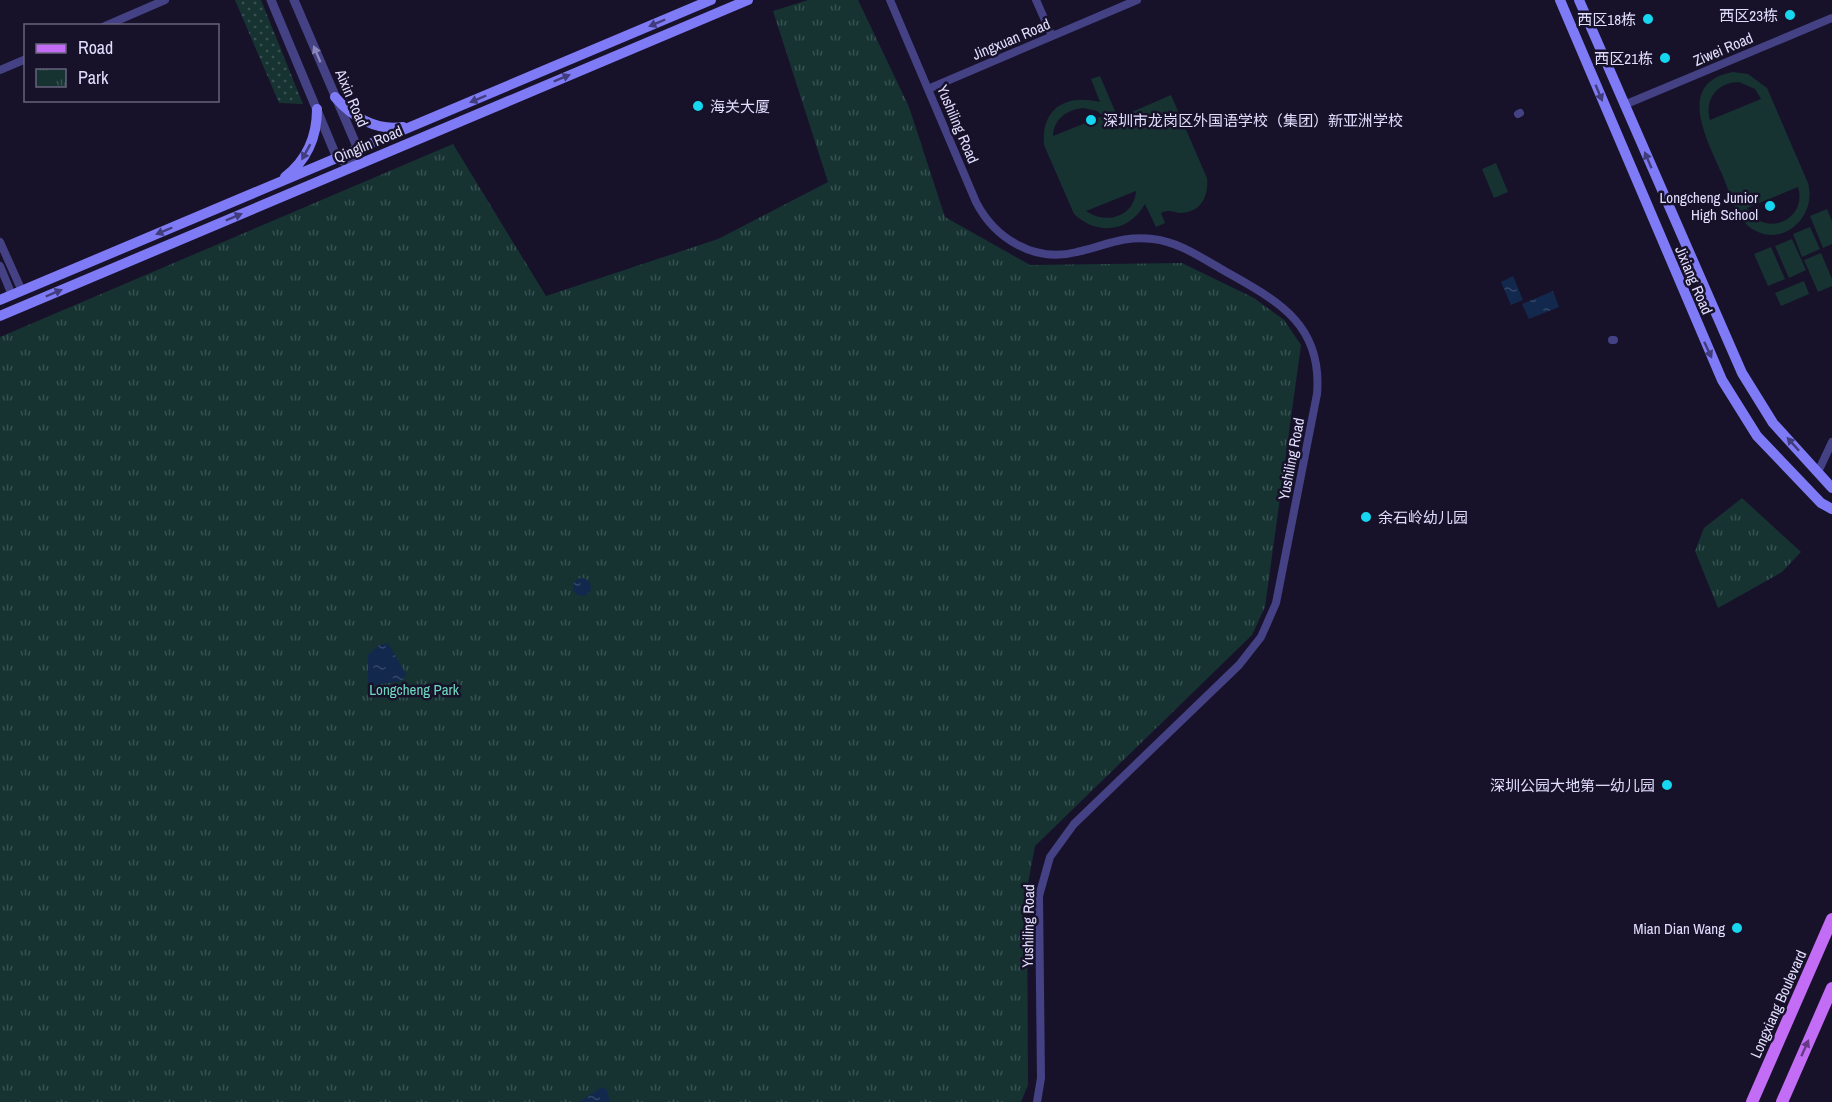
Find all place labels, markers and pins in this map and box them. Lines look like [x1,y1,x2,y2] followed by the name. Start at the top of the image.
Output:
[1719,5,1778,26] place label: 西区23栋
[1783,8,1797,22] marker: 西区23栋
[1577,9,1636,30] place label: 西区18栋
[1641,12,1655,26] marker: 西区18栋
[1594,48,1653,69] place label: 西区21栋
[1658,51,1672,65] marker: 西区21栋
[710,96,770,117] place label: 海关大厦
[691,99,705,113] marker: 海关大厦
[1103,110,1403,131] place label: 深圳市龙岗区外国语学校（集团）新亚洲学校
[1084,113,1098,127] marker: 深圳市龙岗区外国语学校（集团）新亚洲学校
[1660,187,1758,225] place label: Longcheng Junior High School
[1763,199,1777,213] marker: Longcheng Junior High School
[1378,507,1468,528] place label: 余石岭幼儿园
[1359,510,1373,524] marker: 余石岭幼儿园
[1490,775,1655,796] place label: 深圳公园大地第一幼儿园
[1660,778,1674,792] marker: 深圳公园大地第一幼儿园
[1633,918,1725,939] place label: Mian Dian Wang
[1730,921,1744,935] marker: Mian Dian Wang

